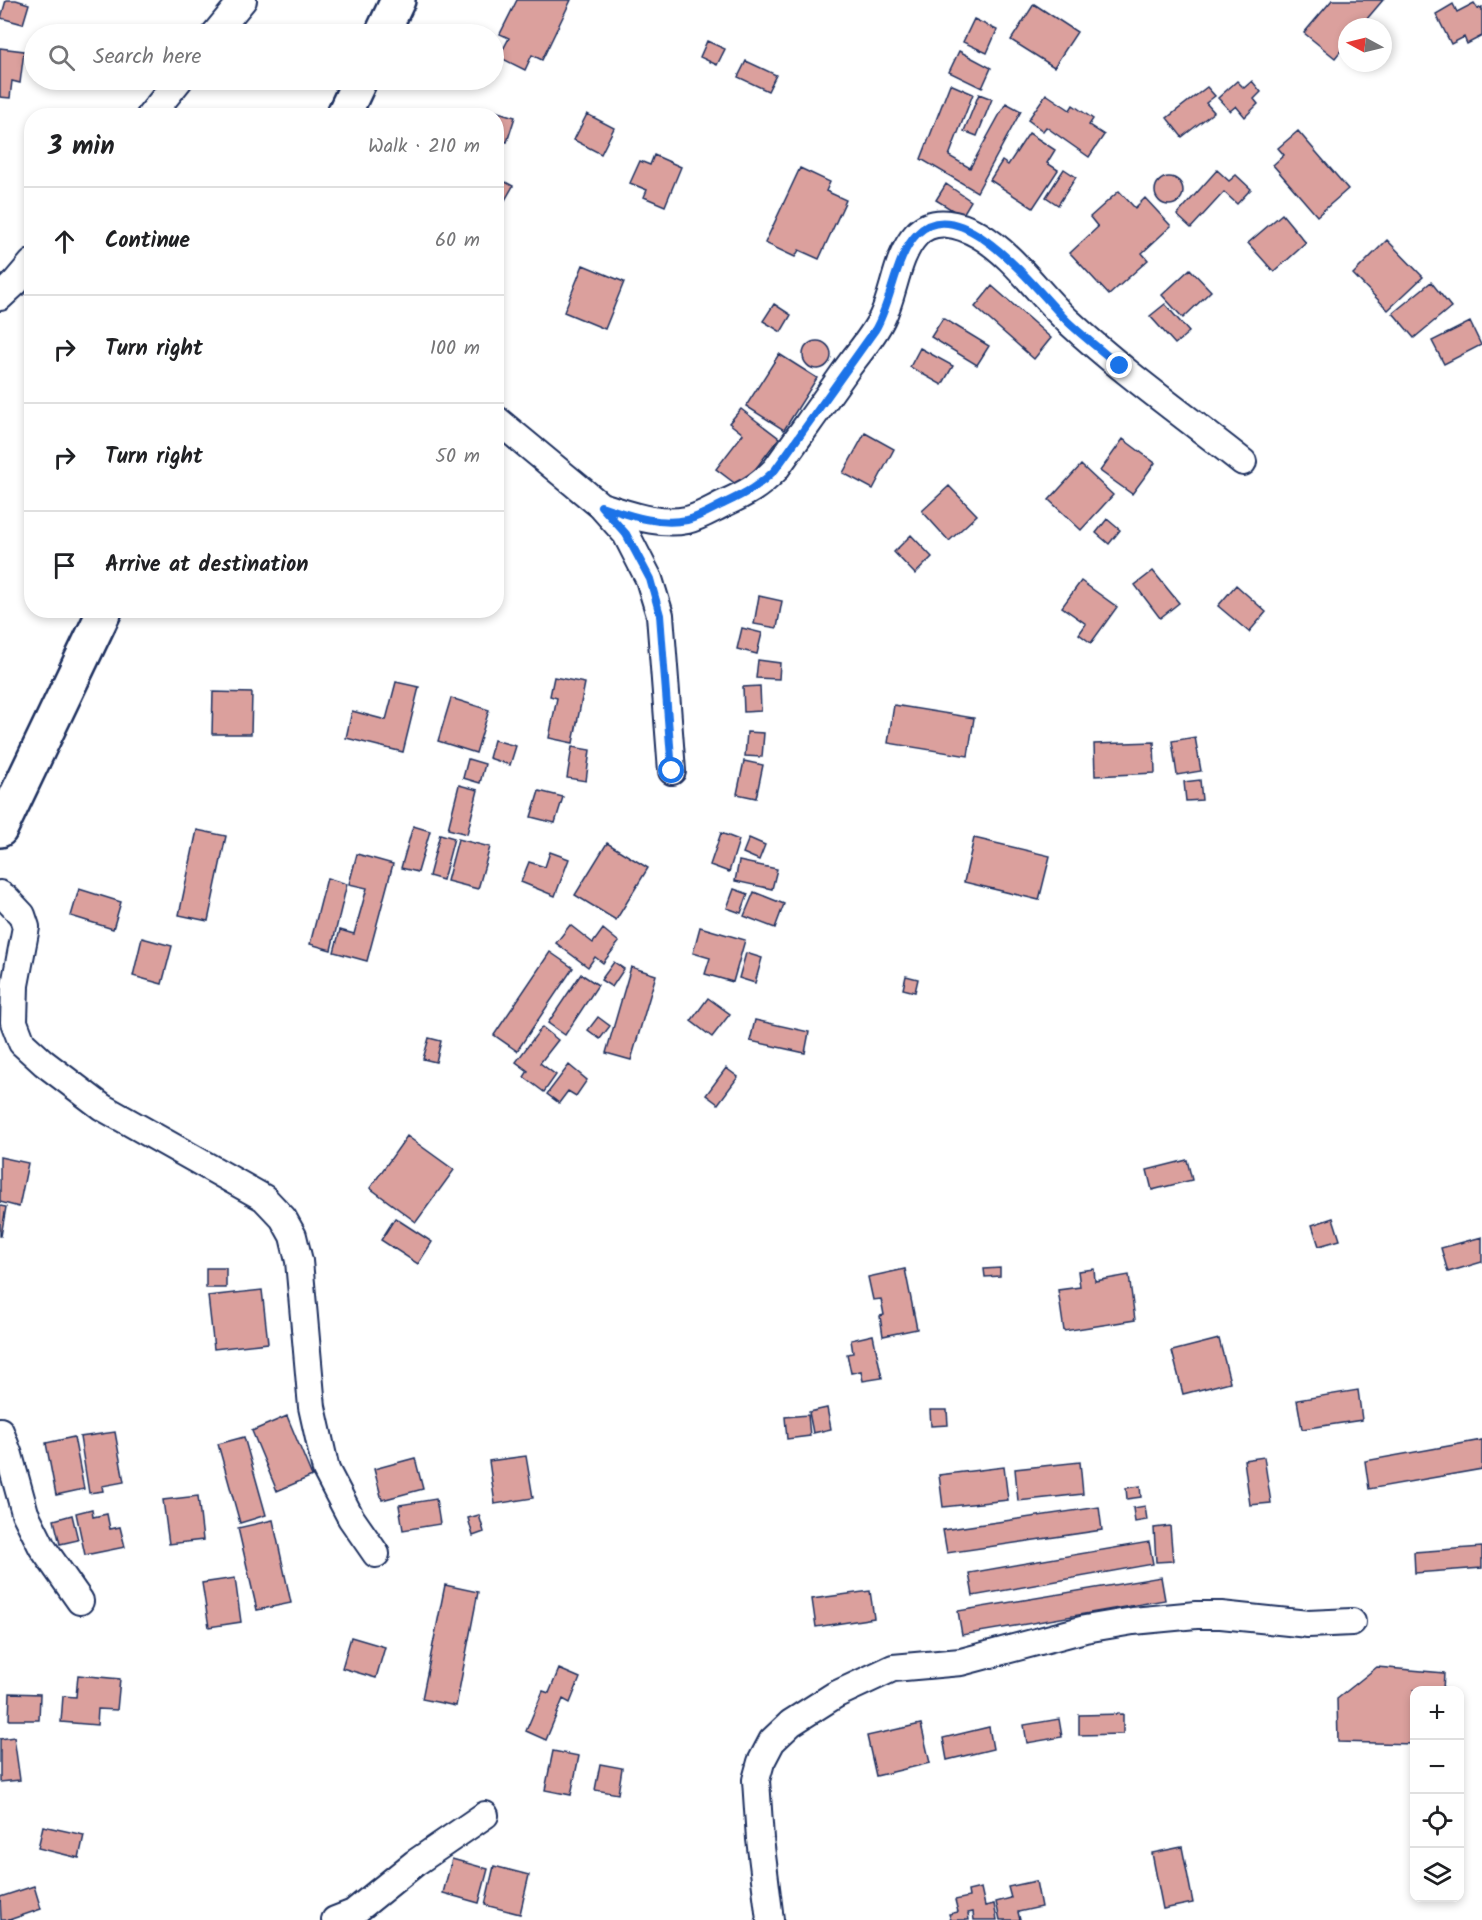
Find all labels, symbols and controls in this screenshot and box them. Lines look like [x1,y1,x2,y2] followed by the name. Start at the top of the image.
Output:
[1338,18,1392,72] north arrow
[24,24,504,90] search box
[93,40,201,75] text: Search here
[45,41,78,74] icon: search
[48,126,115,168] text: 3 min
[368,131,480,163] text: Walk · 210 m
[105,224,190,259] text: Continue
[48,225,81,258] icon: ahead
[435,225,480,257] text: 60 m
[105,332,203,367] text: Turn right
[48,333,81,366] icon: right
[430,333,480,365] text: 100 m
[1106,352,1132,378] route end
[105,440,203,475] text: Turn right
[48,441,81,474] icon: right
[435,441,480,473] text: 50 m
[105,548,308,583] text: Arrive at destination
[48,549,81,582] icon: arrive
[658,757,684,783] route start
[1410,1686,1464,1902] map controls
[1410,1686,1464,1740] button: +
[1410,1740,1464,1794] button: −
[1410,1794,1464,1848] button: locate
[1410,1848,1464,1902] button: layers

